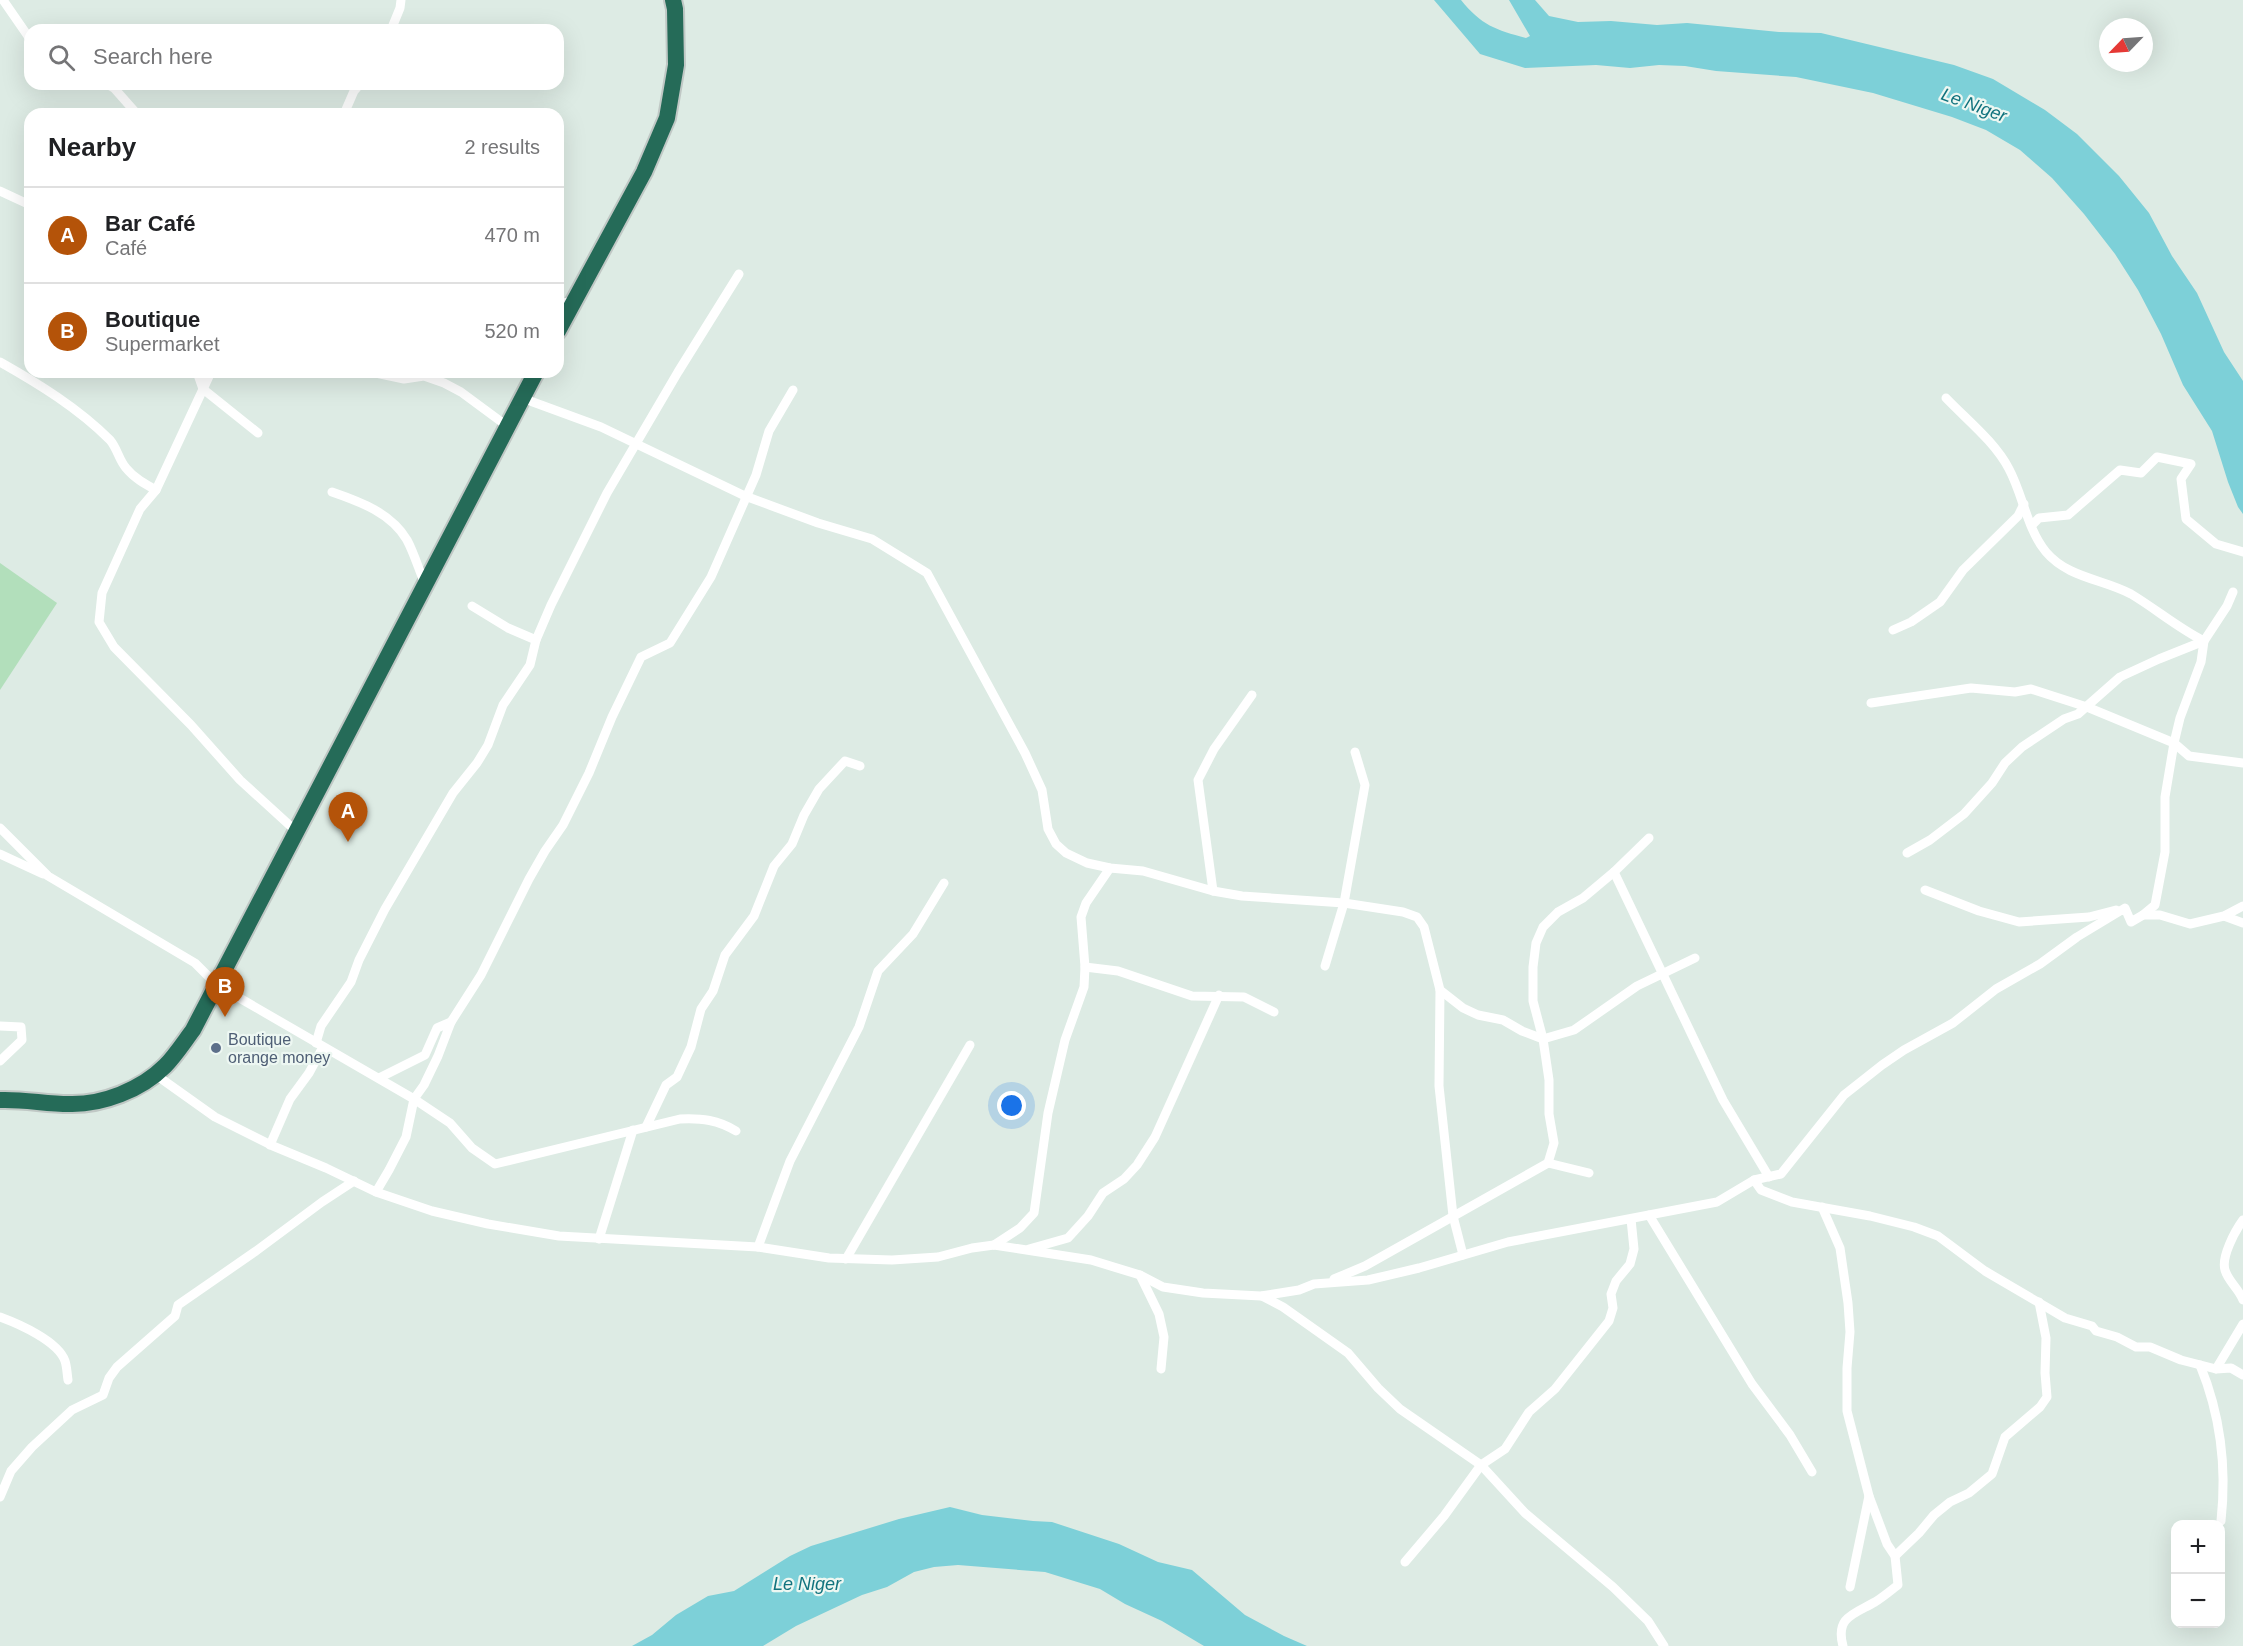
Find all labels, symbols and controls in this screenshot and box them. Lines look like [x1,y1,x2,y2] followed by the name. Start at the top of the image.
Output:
[2099,18,2153,72] north arrow
[24,24,564,90] search box
[45,41,78,74] icon: search
[93,44,213,69] text: Search here
[1939,84,2010,126] water label: Le Niger
[48,132,136,162] text: Nearby
[464,136,540,158] text: 2 results
[105,211,195,236] text: Bar Café
[60,224,75,246] text: A
[484,224,540,246] text: 470 m
[105,237,147,259] text: Café
[105,307,200,332] text: Boutique
[60,320,75,342] text: B
[484,320,540,342] text: 520 m
[105,333,220,355] text: Supermarket
[328,792,368,842] pin: A
[206,968,244,1017] pin: B
[228,1031,330,1066] place label: Boutique orange money
[209,1041,223,1055] marker: Boutique orange money
[997,1091,1026,1120] your location
[2171,1520,2225,1628] map controls
[2171,1520,2225,1574] button: +
[773,1574,842,1594] water label: Le Niger
[2171,1574,2225,1628] button: −

